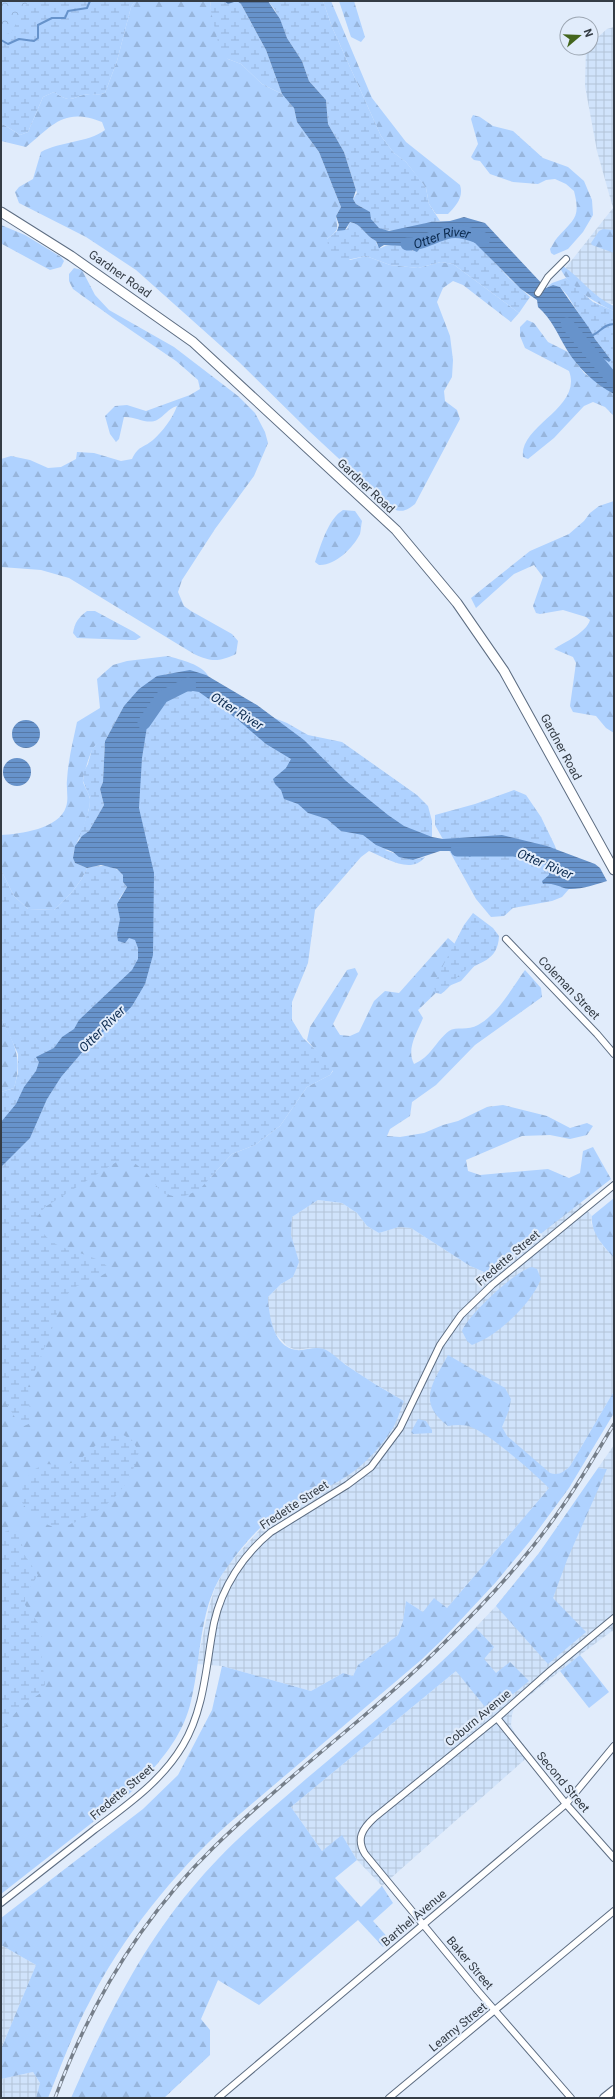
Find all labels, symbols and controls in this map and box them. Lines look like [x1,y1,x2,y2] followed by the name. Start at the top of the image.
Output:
[559,16,599,56] north arrow
[581,27,595,39] text: N
[412,224,473,251] water label: Otter River
[86,247,154,301] street label: Gardner Road
[335,456,397,516] street label: Gardner Road
[208,689,267,733] water label: Otter River
[538,711,584,783] street label: Gardner Road
[515,846,576,883] water label: Otter River
[535,954,603,1022] street label: Coleman Street
[76,1002,129,1055] water label: Otter River
[473,1227,543,1289] street label: Fredette Street
[257,1478,331,1532] street label: Fredette Street
[443,1687,513,1749] street label: Coburn Avenue
[534,1749,592,1815] street label: Second Street
[87,1761,157,1823] street label: Fredette Street
[379,1887,449,1949] street label: Barthel Avenue
[444,1934,496,1992] street label: Baker Street
[426,1999,490,2055] street label: Leamy Street

